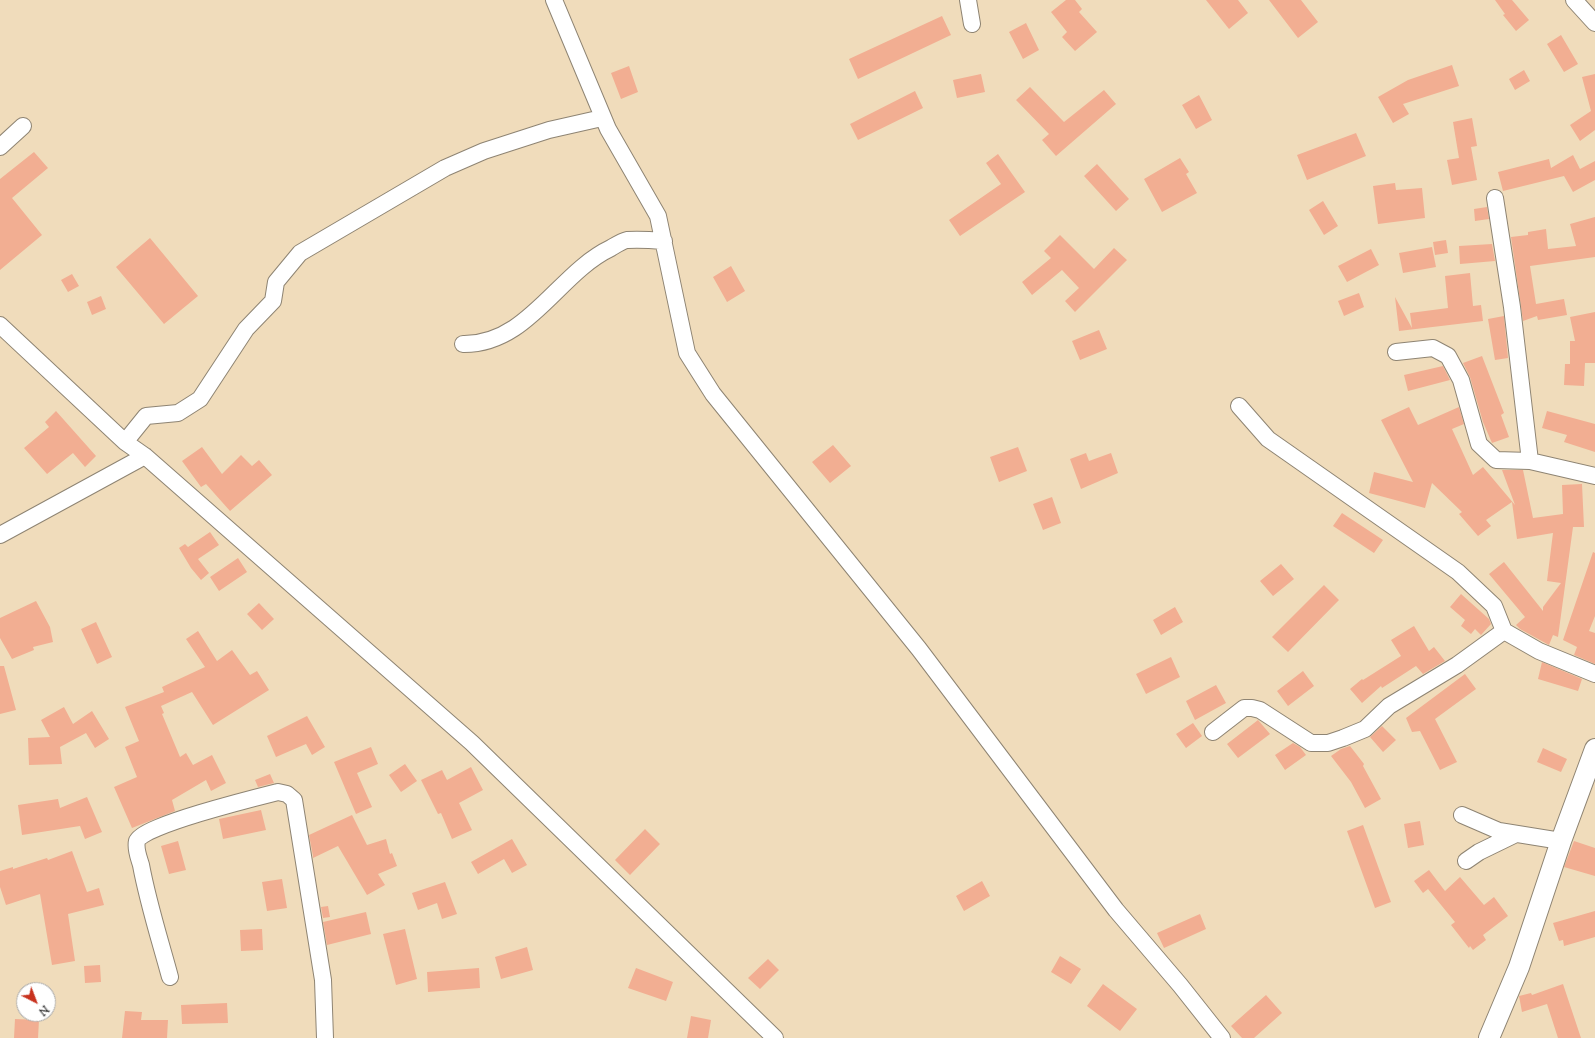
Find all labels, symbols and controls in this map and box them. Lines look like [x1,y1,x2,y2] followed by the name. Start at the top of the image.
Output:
[16,982,56,1022] north arrow
[35,1001,52,1019] text: N

